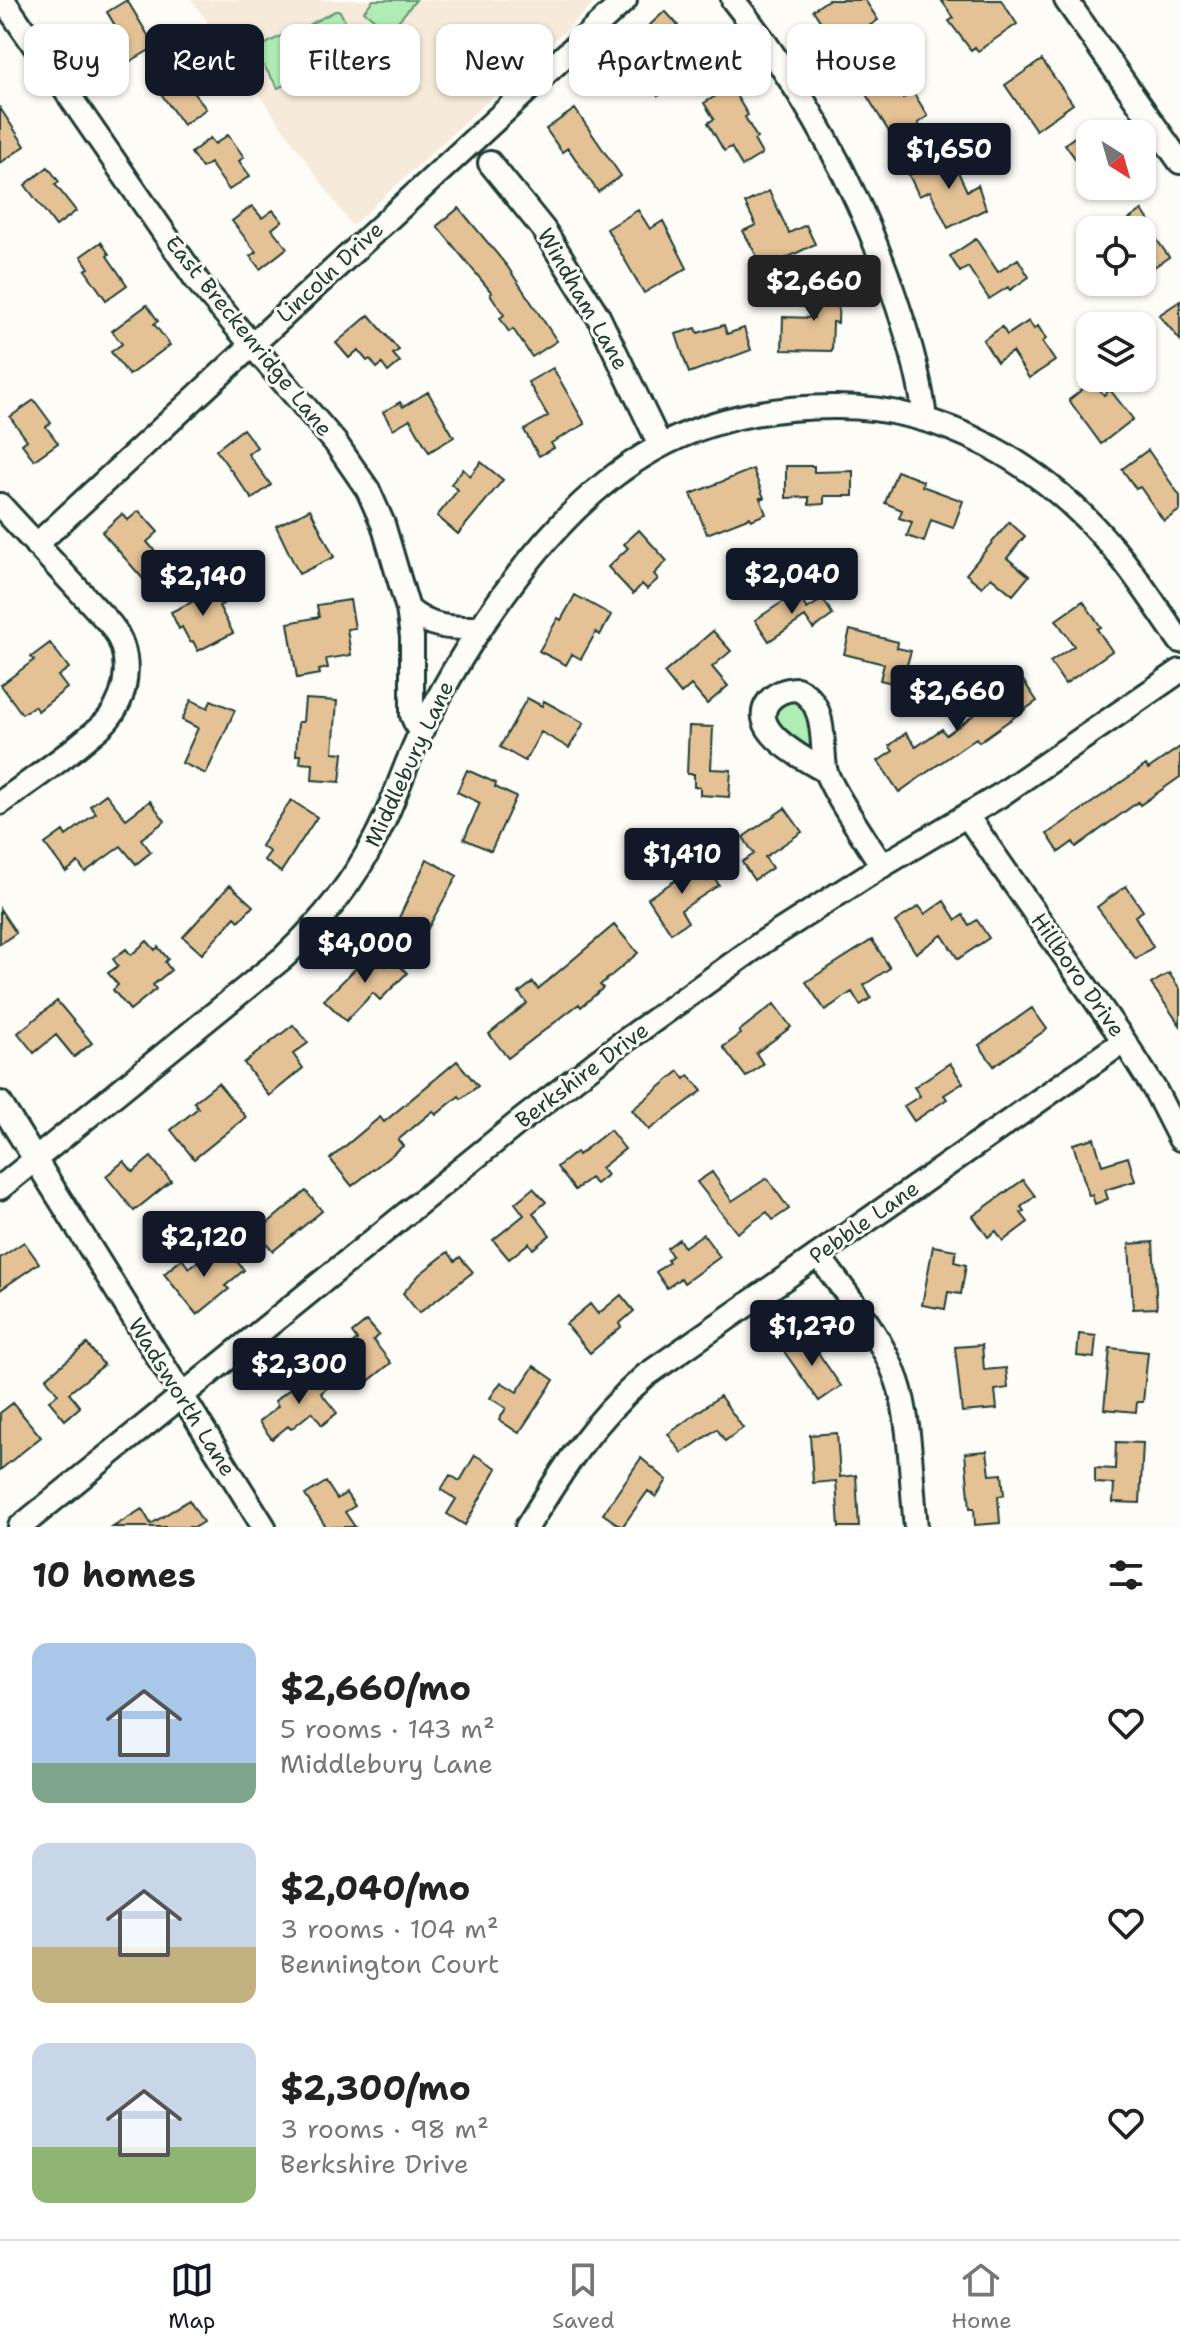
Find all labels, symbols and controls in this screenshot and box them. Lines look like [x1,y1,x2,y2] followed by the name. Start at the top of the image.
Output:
[24,24,129,96] chip: Buy
[145,24,264,96] chip: Rent
[280,24,420,96] chip: Filters
[436,24,553,96] chip: New
[569,24,771,96] chip: Apartment
[787,24,925,96] chip: House
[1076,120,1156,200] north arrow
[1076,120,1156,392] map controls
[884,123,1014,191] pin: $1,650
[906,131,992,166] text: $1,650
[270,215,390,329] street label: Lincoln Drive
[1076,216,1156,296] button: locate
[531,223,635,375] street label: Windham Lane
[159,229,339,443] street label: East Breckenridge Lane
[749,255,879,323] pin: $2,660
[766,263,862,298] text: $2,660
[1076,312,1156,392] button: layers
[727,548,857,616] pin: $2,040
[138,550,268,618] pin: $2,140
[744,556,840,591] text: $2,040
[159,558,247,593] text: $2,140
[892,665,1022,733] pin: $2,660
[909,673,1005,708] text: $2,660
[358,676,460,852] street label: Middlebury Lane
[617,828,747,896] pin: $1,410
[642,836,722,871] text: $1,410
[1024,907,1132,1043] street label: Hillboro Drive
[300,917,430,985] pin: $4,000
[317,925,413,960] text: $4,000
[510,1015,654,1135] street label: Berkshire Drive
[803,1174,925,1270] street label: Pebble Lane
[139,1211,269,1279] pin: $2,120
[161,1219,247,1254] text: $2,120
[747,1300,877,1368] pin: $1,270
[768,1308,856,1343] text: $1,270
[122,1312,242,1482] street label: Wadsworth Lane
[234,1338,364,1406] pin: $2,300
[251,1346,347,1381] text: $2,300
[32,1552,196,1598] text: 10 homes
[1104,1553,1148,1597] icon: filters
[280,1665,471,1711] text: $2,660/mo
[96,1675,192,1771] icon: home
[1104,1701,1148,1745] icon: heart
[280,1711,495,1746] text: 5 rooms · 143 m²
[280,1746,493,1781] text: Middlebury Lane
[280,1865,470,1911] text: $2,040/mo
[96,1875,192,1971] icon: home
[1104,1901,1148,1945] icon: heart
[280,1911,499,1946] text: 3 rooms · 104 m²
[280,1946,499,1981] text: Bennington Court
[280,2065,471,2111] text: $2,300/mo
[96,2075,192,2171] icon: home
[1104,2101,1148,2145] icon: heart
[280,2111,489,2146] text: 3 rooms · 98 m²
[280,2146,469,2181] text: Berkshire Drive
[168,2258,215,2335] tab: Map
[552,2258,615,2335] tab: Saved
[951,2258,1012,2335] tab: Home

